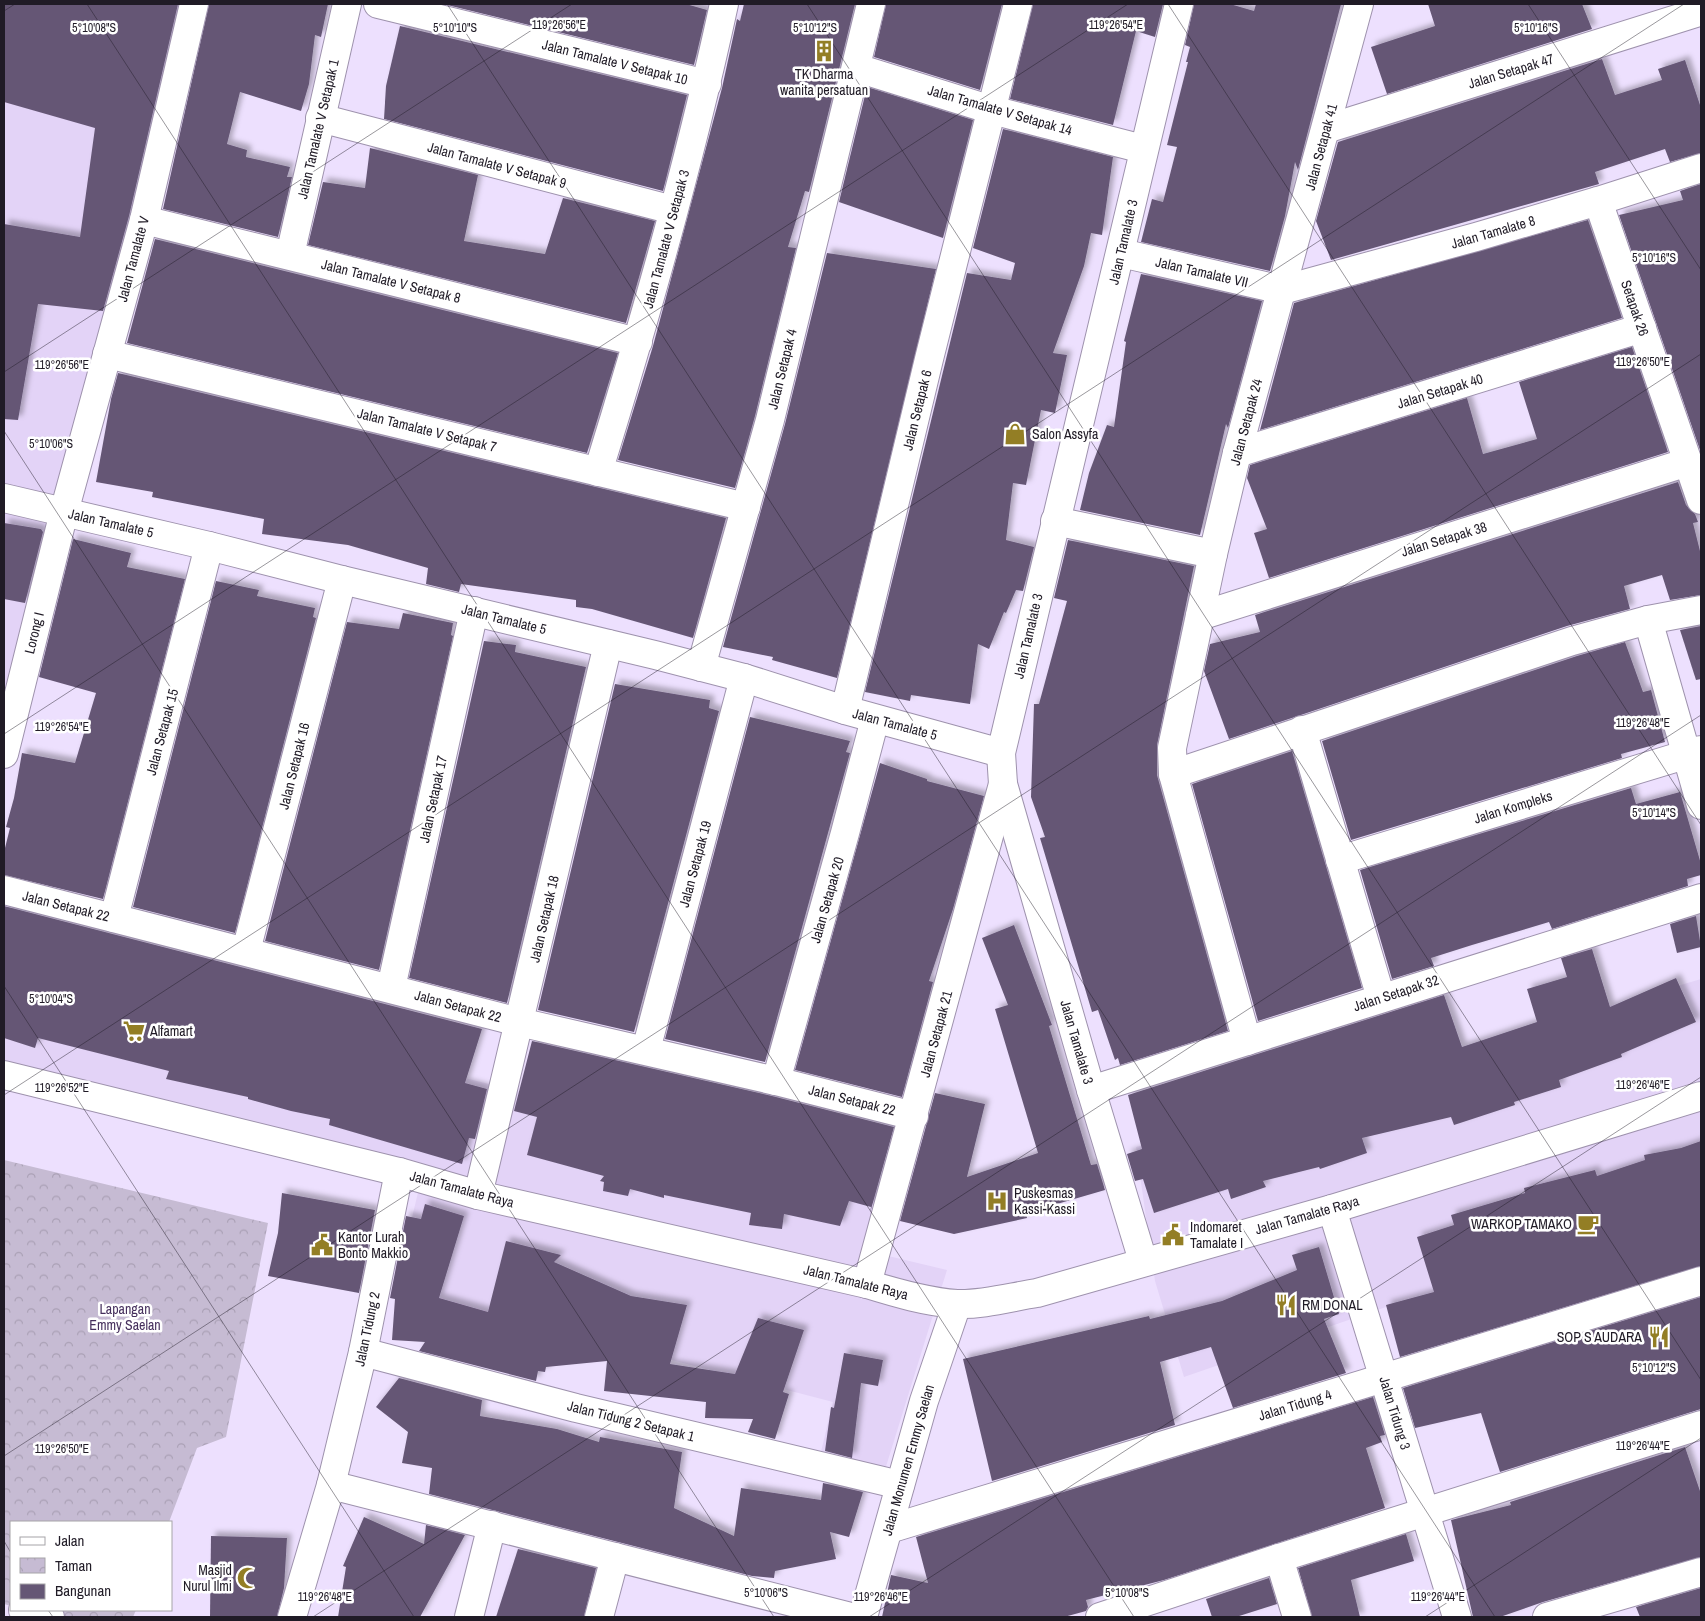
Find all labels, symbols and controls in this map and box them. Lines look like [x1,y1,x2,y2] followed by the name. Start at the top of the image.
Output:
[532,17,586,33] text: 119°26'56"E
[1089,17,1143,33] text: 119°26'54"E
[72,20,116,36] text: 5°10'08"S
[433,20,477,36] text: 5°10'10"S
[793,20,837,36] text: 5°10'12"S
[1514,20,1558,36] text: 5°10'16"S
[540,35,690,89] street label: Jalan Tamalate V Setapak 10
[811,38,837,64] building icon: TK Dharma wanita persatuan
[1466,49,1556,93] street label: Jalan Setapak 47
[293,57,343,201] street label: Jalan Tamalate V Setapak 1
[780,65,868,99] place label: TK Dharma wanita persatuan
[926,81,1075,139] street label: Jalan Tamalate V Setapak 14
[1301,101,1341,192] street label: Jalan Setapak 41
[426,138,568,192] street label: Jalan Tamalate V Setapak 9
[639,168,693,310] street label: Jalan Tamalate V Setapak 3
[1104,198,1142,286] street label: Jalan Tamalate 3
[1449,211,1537,253] street label: Jalan Tamalate 8
[113,214,153,304] street label: Jalan Tamalate V
[1632,250,1676,266] text: 5°10'16"S
[1154,253,1250,291] street label: Jalan Tamalate VII
[319,255,463,307] street label: Jalan Tamalate V Setapak 8
[1617,278,1653,338] street label: Setapak 26
[763,326,801,411] street label: Jalan Setapak 4
[1616,354,1670,370] text: 119°26'50"E
[35,357,89,373] text: 119°26'56"E
[898,368,936,452] street label: Jalan Setapak 6
[1395,369,1485,413] street label: Jalan Setapak 40
[1226,376,1266,467] street label: Jalan Setapak 24
[355,404,499,456] street label: Jalan Tamalate V Setapak 7
[1002,421,1028,447] shop icon: Salon Assyfa
[1032,425,1099,443] place label: Salon Assyfa
[29,436,73,452] text: 5°10'06"S
[67,504,155,542] street label: Jalan Tamalate 5
[1399,517,1489,561] street label: Jalan Setapak 38
[1009,592,1047,680] street label: Jalan Tamalate 3
[460,600,548,638] street label: Jalan Tamalate 5
[20,610,48,656] street label: Lorong I
[142,687,182,777] street label: Jalan Setapak 15
[851,704,939,744] street label: Jalan Tamalate 5
[1616,715,1670,731] text: 119°26'48"E
[35,719,89,735] text: 119°26'54"E
[275,721,313,811] street label: Jalan Setapak 16
[415,754,451,844] street label: Jalan Setapak 17
[1472,786,1555,827] street label: Jalan Kompleks
[1632,805,1676,821] text: 5°10'14"S
[675,819,715,909] street label: Jalan Setapak 19
[806,855,848,945] street label: Jalan Setapak 20
[525,874,563,964] street label: Jalan Setapak 18
[21,887,111,925] street label: Jalan Setapak 22
[1351,971,1441,1015] street label: Jalan Setapak 32
[413,986,503,1026] street label: Jalan Setapak 22
[916,988,956,1079] street label: Jalan Setapak 21
[29,991,73,1007] text: 5°10'04"S
[1056,998,1098,1086] street label: Jalan Tamalate 3
[121,1018,147,1044] supermarket icon: Alfamart
[149,1022,193,1040] place label: Alfamart
[1616,1077,1670,1093] text: 119°26'46"E
[35,1080,89,1096] text: 119°26'52"E
[807,1081,897,1119] street label: Jalan Setapak 22
[408,1166,517,1212] street label: Jalan Tamalate Raya
[1014,1184,1075,1218] place label: Puskesmas Kassi-Kassi
[984,1188,1010,1214] hospital icon: Puskesmas Kassi-Kassi
[1253,1191,1362,1238] street label: Jalan Tamalate Raya
[1575,1211,1601,1237] cafe icon: WARKOP TAMAKO
[1471,1215,1572,1233] place label: WARKOP TAMAKO
[1190,1218,1243,1252] place label: Indomaret Tamalate I
[1160,1222,1186,1248] public building icon: Indomaret Tamalate I
[338,1228,408,1262] place label: Kantor Lurah Bonto Makkio
[309,1232,335,1258] public building icon: Kantor Lurah Bonto Makkio
[802,1260,911,1304] street label: Jalan Tamalate Raya
[350,1290,384,1368] street label: Jalan Tidung 2
[1273,1292,1299,1318] restaurant icon: RM DONAL
[1302,1296,1363,1314] place label: RM DONAL
[89,1300,161,1334] park label: Lapangan Emmy Saelan
[1646,1324,1672,1350] restaurant icon: SOP S AUDARA
[1557,1328,1642,1346] place label: SOP S AUDARA
[1632,1360,1676,1376] text: 5°10'12"S
[1375,1374,1415,1452] street label: Jalan Tidung 3
[878,1382,938,1538] street label: Jalan Monumen Emmy Saelan
[1256,1385,1334,1425] street label: Jalan Tidung 4
[566,1396,697,1446] street label: Jalan Tidung 2 Setapak 1
[1616,1438,1670,1454] text: 119°26'44"E
[35,1441,89,1457] text: 119°26'50"E
[10,1521,172,1611] legend
[55,1530,84,1551] text: Jalan
[55,1555,92,1576] text: Taman
[183,1561,232,1595] place label: Masjid Nurul Ilmi
[235,1565,261,1591] mosque icon: Masjid Nurul Ilmi
[55,1580,111,1601] text: Bangunan
[744,1585,788,1601] text: 5°10'06"S
[1105,1585,1149,1601] text: 5°10'08"S
[298,1589,352,1605] text: 119°26'48"E
[854,1589,908,1605] text: 119°26'46"E
[1411,1589,1465,1605] text: 119°26'44"E

